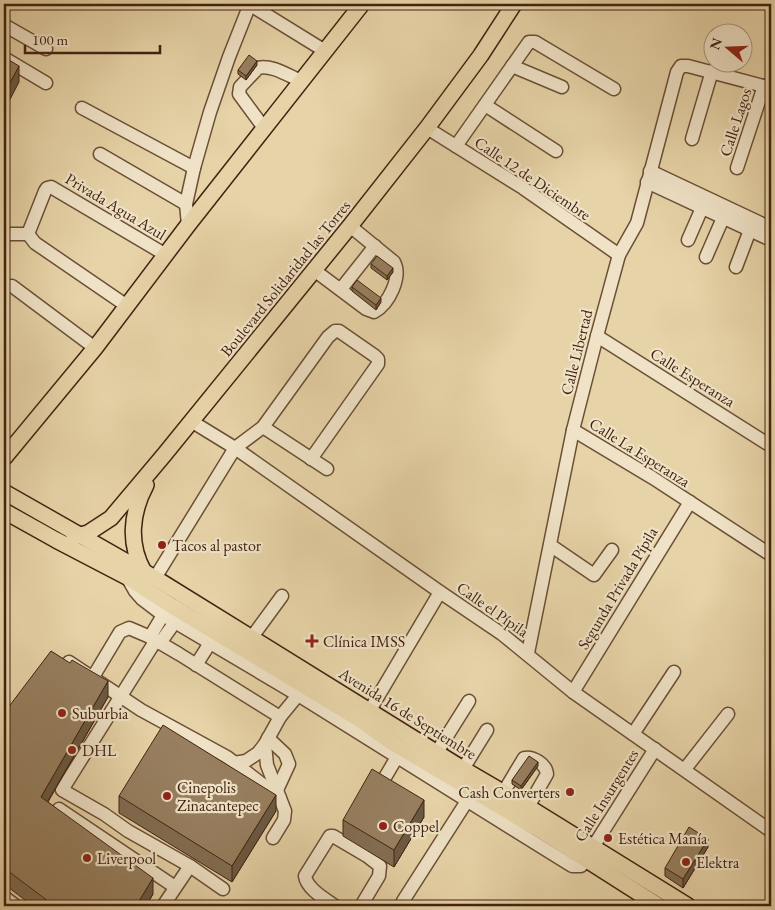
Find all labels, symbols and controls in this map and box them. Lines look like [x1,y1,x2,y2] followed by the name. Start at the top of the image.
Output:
[25,22,160,54] scale bar
[702,22,752,72] north arrow
[32,30,69,49] text: 100 m
[705,35,726,52] text: N
[715,85,756,159] street label: Calle Lagos
[471,132,595,225] street label: Calle 12 de Diciembre
[61,168,170,245] street label: Privada Agua Azul
[216,196,355,361] street label: Boulevard Solidaridad las Torres
[556,306,597,397] street label: Calle Libertad
[646,343,740,412] street label: Calle Esperanza
[585,413,695,492] street label: Calle La Esperanza
[573,523,663,653] street label: Segunda Privada Pípila
[172,535,262,556] place label: Tacos al pastor
[156,539,168,551] marker: Tacos al pastor
[453,577,533,642] street label: Calle el Pípila
[323,631,405,652] place label: Clínica IMSS
[305,634,319,648] marker: Clínica IMSS
[334,662,480,764] street label: Avenida 16 de Septiembre
[72,703,129,724] place label: Suburbia
[56,707,68,719] marker: Suburbia
[82,740,117,761] place label: DHL
[66,744,78,756] marker: DHL
[569,745,643,846] street label: Calle Insurgentes
[177,777,259,816] place label: Cinepolis Zinacantepec
[458,782,560,803] place label: Cash Converters
[564,786,576,798] marker: Cash Converters
[161,790,173,802] marker: Cinepolis Zinacantepec
[393,816,439,837] place label: Coppel
[377,820,389,832] marker: Coppel
[618,828,708,849] place label: Estética Manía
[602,832,614,844] marker: Estética Manía
[97,848,156,869] place label: Liverpool
[81,852,93,864] marker: Liverpool
[696,852,740,873] place label: Elektra
[680,856,692,868] marker: Elektra

